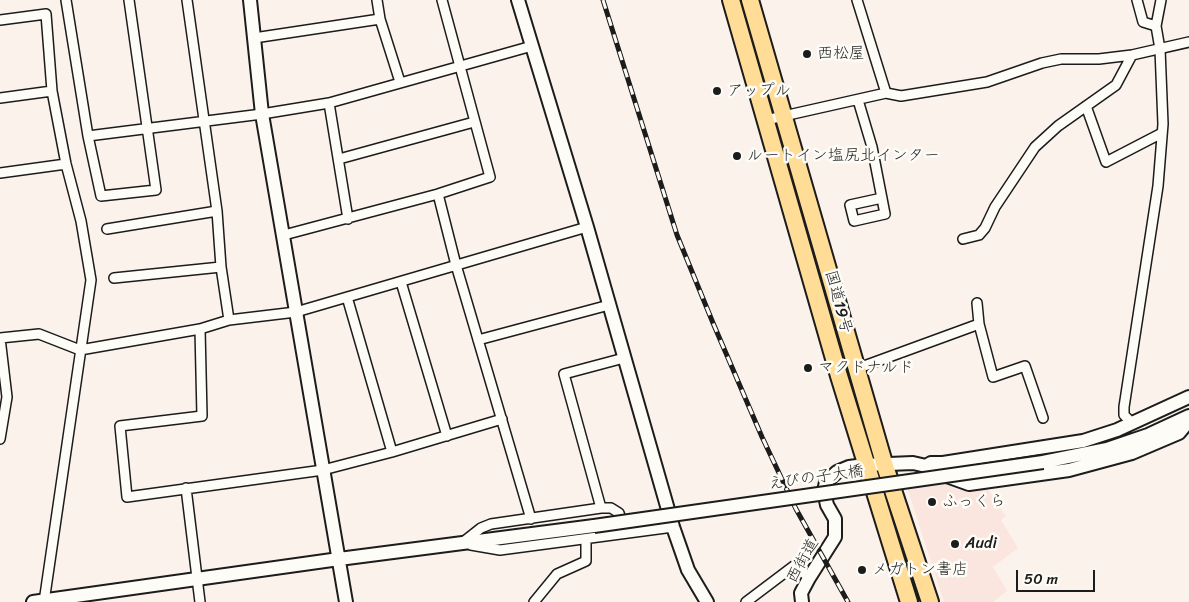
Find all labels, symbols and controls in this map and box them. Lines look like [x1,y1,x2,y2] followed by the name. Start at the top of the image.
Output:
[817,44,865,64] place label: 西松屋
[801,48,813,60] marker: 西松屋
[727,81,791,101] place label: アップル
[711,85,723,97] marker: アップル
[747,146,940,166] place label: ルートイン塩尻北インター
[731,150,743,162] marker: ルートイン塩尻北インター
[820,268,856,336] street label: 国道19号
[818,358,914,378] place label: マクドナルド
[802,362,814,374] marker: マクドナルド
[767,462,865,494] street label: えびの子大橋
[942,492,1006,512] place label: ふっくら
[926,496,938,508] marker: ふっくら
[965,534,997,554] place label: Audi
[783,535,823,587] street label: 西街道
[949,538,961,550] marker: Audi
[872,560,968,580] place label: メガトン書店
[1019,560,1098,592] scale bar
[856,564,868,576] marker: メガトン書店
[1024,566,1058,592] text: 50 m

